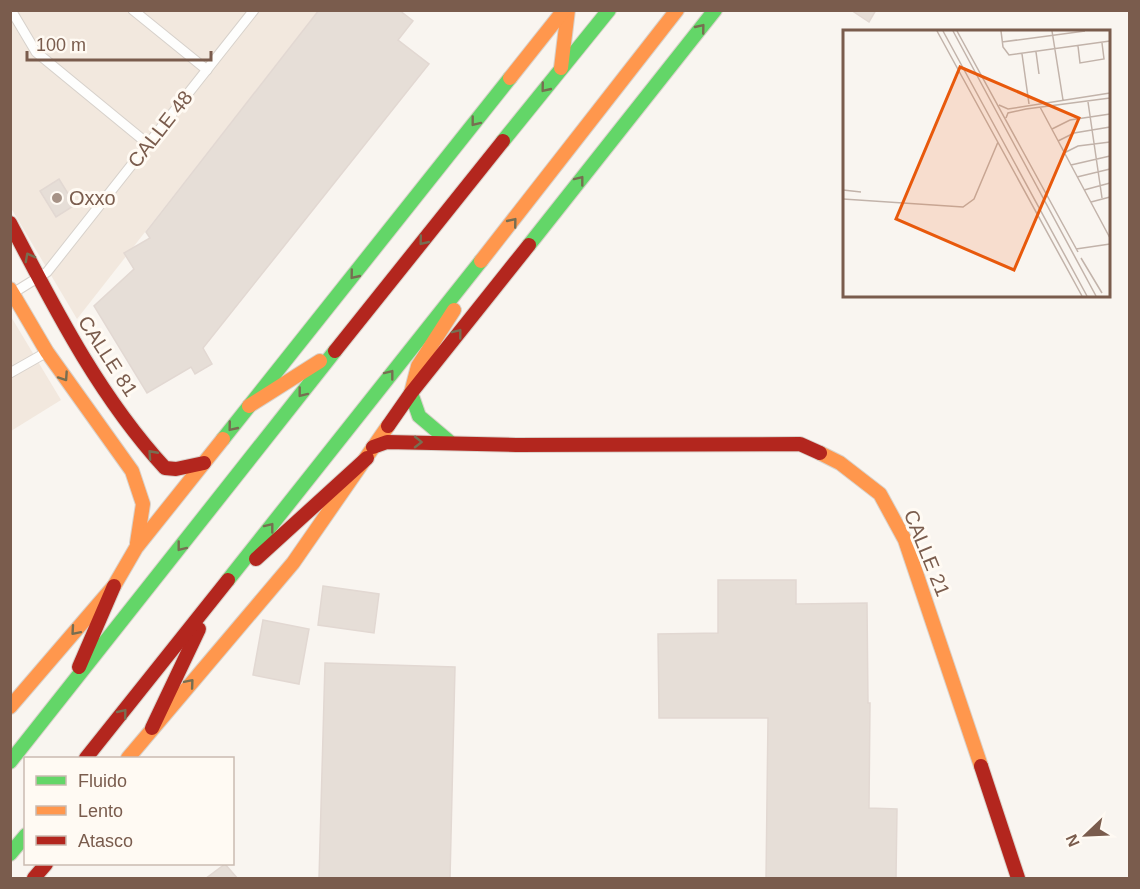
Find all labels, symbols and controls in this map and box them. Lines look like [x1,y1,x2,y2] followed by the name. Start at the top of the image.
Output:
[27,24,212,62] scale bar
[694,24,705,35] one-way arrow
[843,30,1110,297] inset map
[36,35,86,55] text: 100 m
[542,82,553,93] one-way arrow
[123,86,197,172] street label: CALLE 48
[472,115,483,126] one-way arrow
[572,176,583,187] one-way arrow
[69,187,116,209] place label: Oxxo
[50,191,64,205] marker: Oxxo
[505,218,516,229] one-way arrow
[420,234,431,245] one-way arrow
[25,253,36,263] one-way arrow
[350,268,361,279] one-way arrow
[74,312,142,400] street label: CALLE 81
[451,329,462,340] one-way arrow
[383,369,394,380] one-way arrow
[57,370,68,381] one-way arrow
[298,386,309,397] one-way arrow
[229,420,240,431] one-way arrow
[413,436,422,449] one-way arrow
[148,450,159,461] one-way arrow
[900,507,954,599] street label: CALLE 21
[262,523,273,534] one-way arrow
[178,540,189,551] one-way arrow
[72,624,83,635] one-way arrow
[183,679,194,690] one-way arrow
[115,709,126,720] one-way arrow
[24,757,234,865] legend
[78,771,127,791] text: Fluido
[78,801,123,821] text: Lento
[1056,805,1116,865] north arrow
[78,831,133,851] text: Atasco
[1063,832,1083,849] text: N

